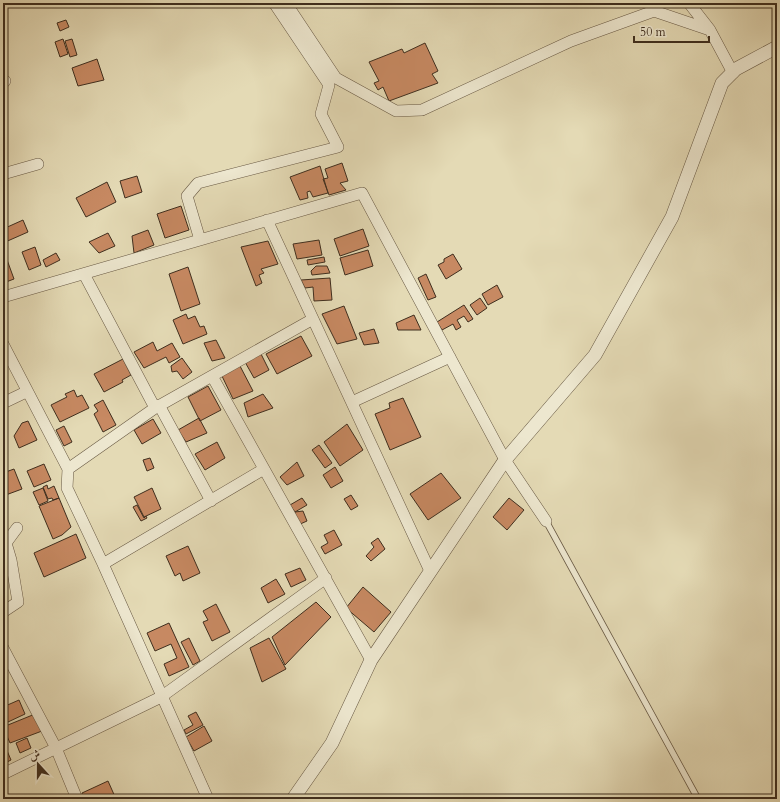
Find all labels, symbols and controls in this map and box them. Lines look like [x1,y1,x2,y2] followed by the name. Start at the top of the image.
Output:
[634,18,709,44] scale bar
[640,24,667,40] text: 50 m
[18,744,58,784] north arrow
[27,746,42,764] text: ش

